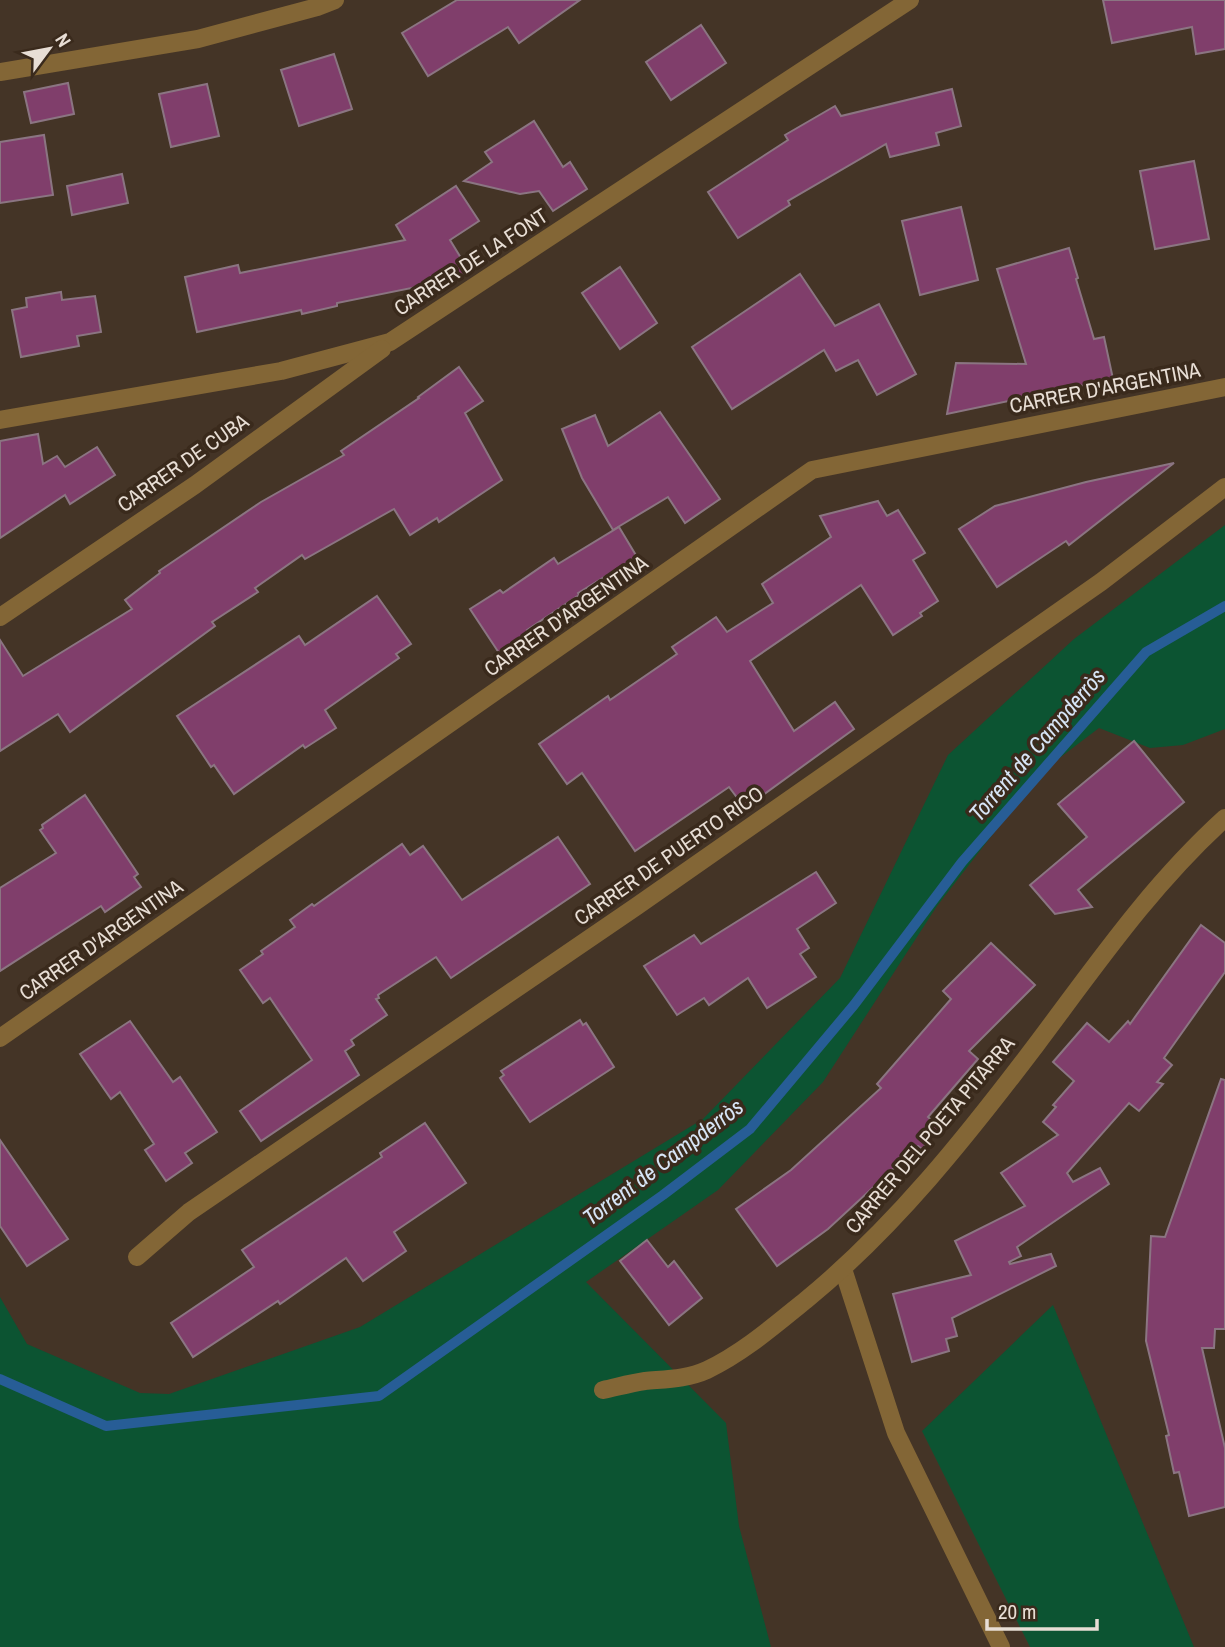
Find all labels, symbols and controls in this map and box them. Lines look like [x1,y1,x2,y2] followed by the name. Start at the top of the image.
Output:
[14,14,84,84] north arrow
[49,28,77,52] text: N
[388,201,554,322] street label: CARRER DE LA FONT
[1007,355,1203,420] street label: CARRER D'ARGENTINA
[111,406,255,519] street label: CARRER DE CUBA
[478,548,654,683] street label: CARRER D'ARGENTINA
[961,662,1112,828] water label: Torrent de Campderròs
[568,779,769,932] street label: CARRER DE PUERTO RICO
[13,872,189,1007] street label: CARRER D'ARGENTINA
[838,1029,1021,1240] street label: CARRER DEL POETA PITARRA
[576,1091,749,1232] water label: Torrent de Campderròs
[987,1588,1097,1632] scale bar
[998,1597,1036,1626] text: 20 m

